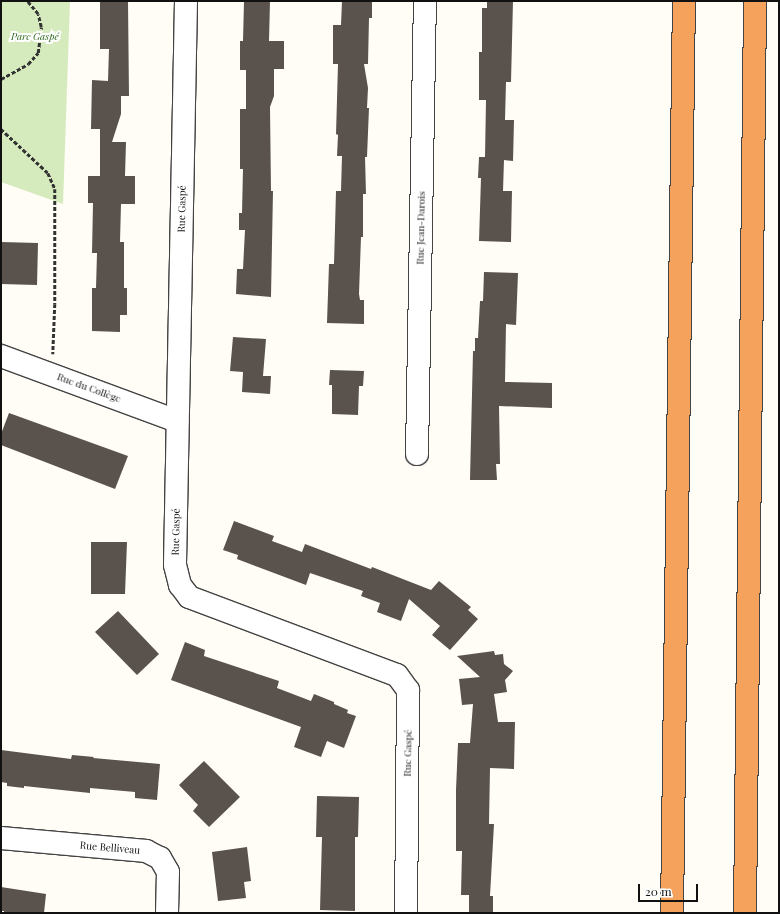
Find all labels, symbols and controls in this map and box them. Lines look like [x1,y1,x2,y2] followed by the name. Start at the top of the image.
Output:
[11,31,59,43] park label: Parc Gaspé
[176,185,188,233] street label: Rue Gaspé
[414,191,428,265] street label: Rue Jean-Darois
[55,371,123,405] street label: Rue du Collège
[170,508,182,556] street label: Rue Gaspé
[402,729,414,777] street label: Rue Gaspé
[79,839,141,857] street label: Rue Belliveau
[640,876,700,902] scale bar
[645,883,672,899] text: 20 m

